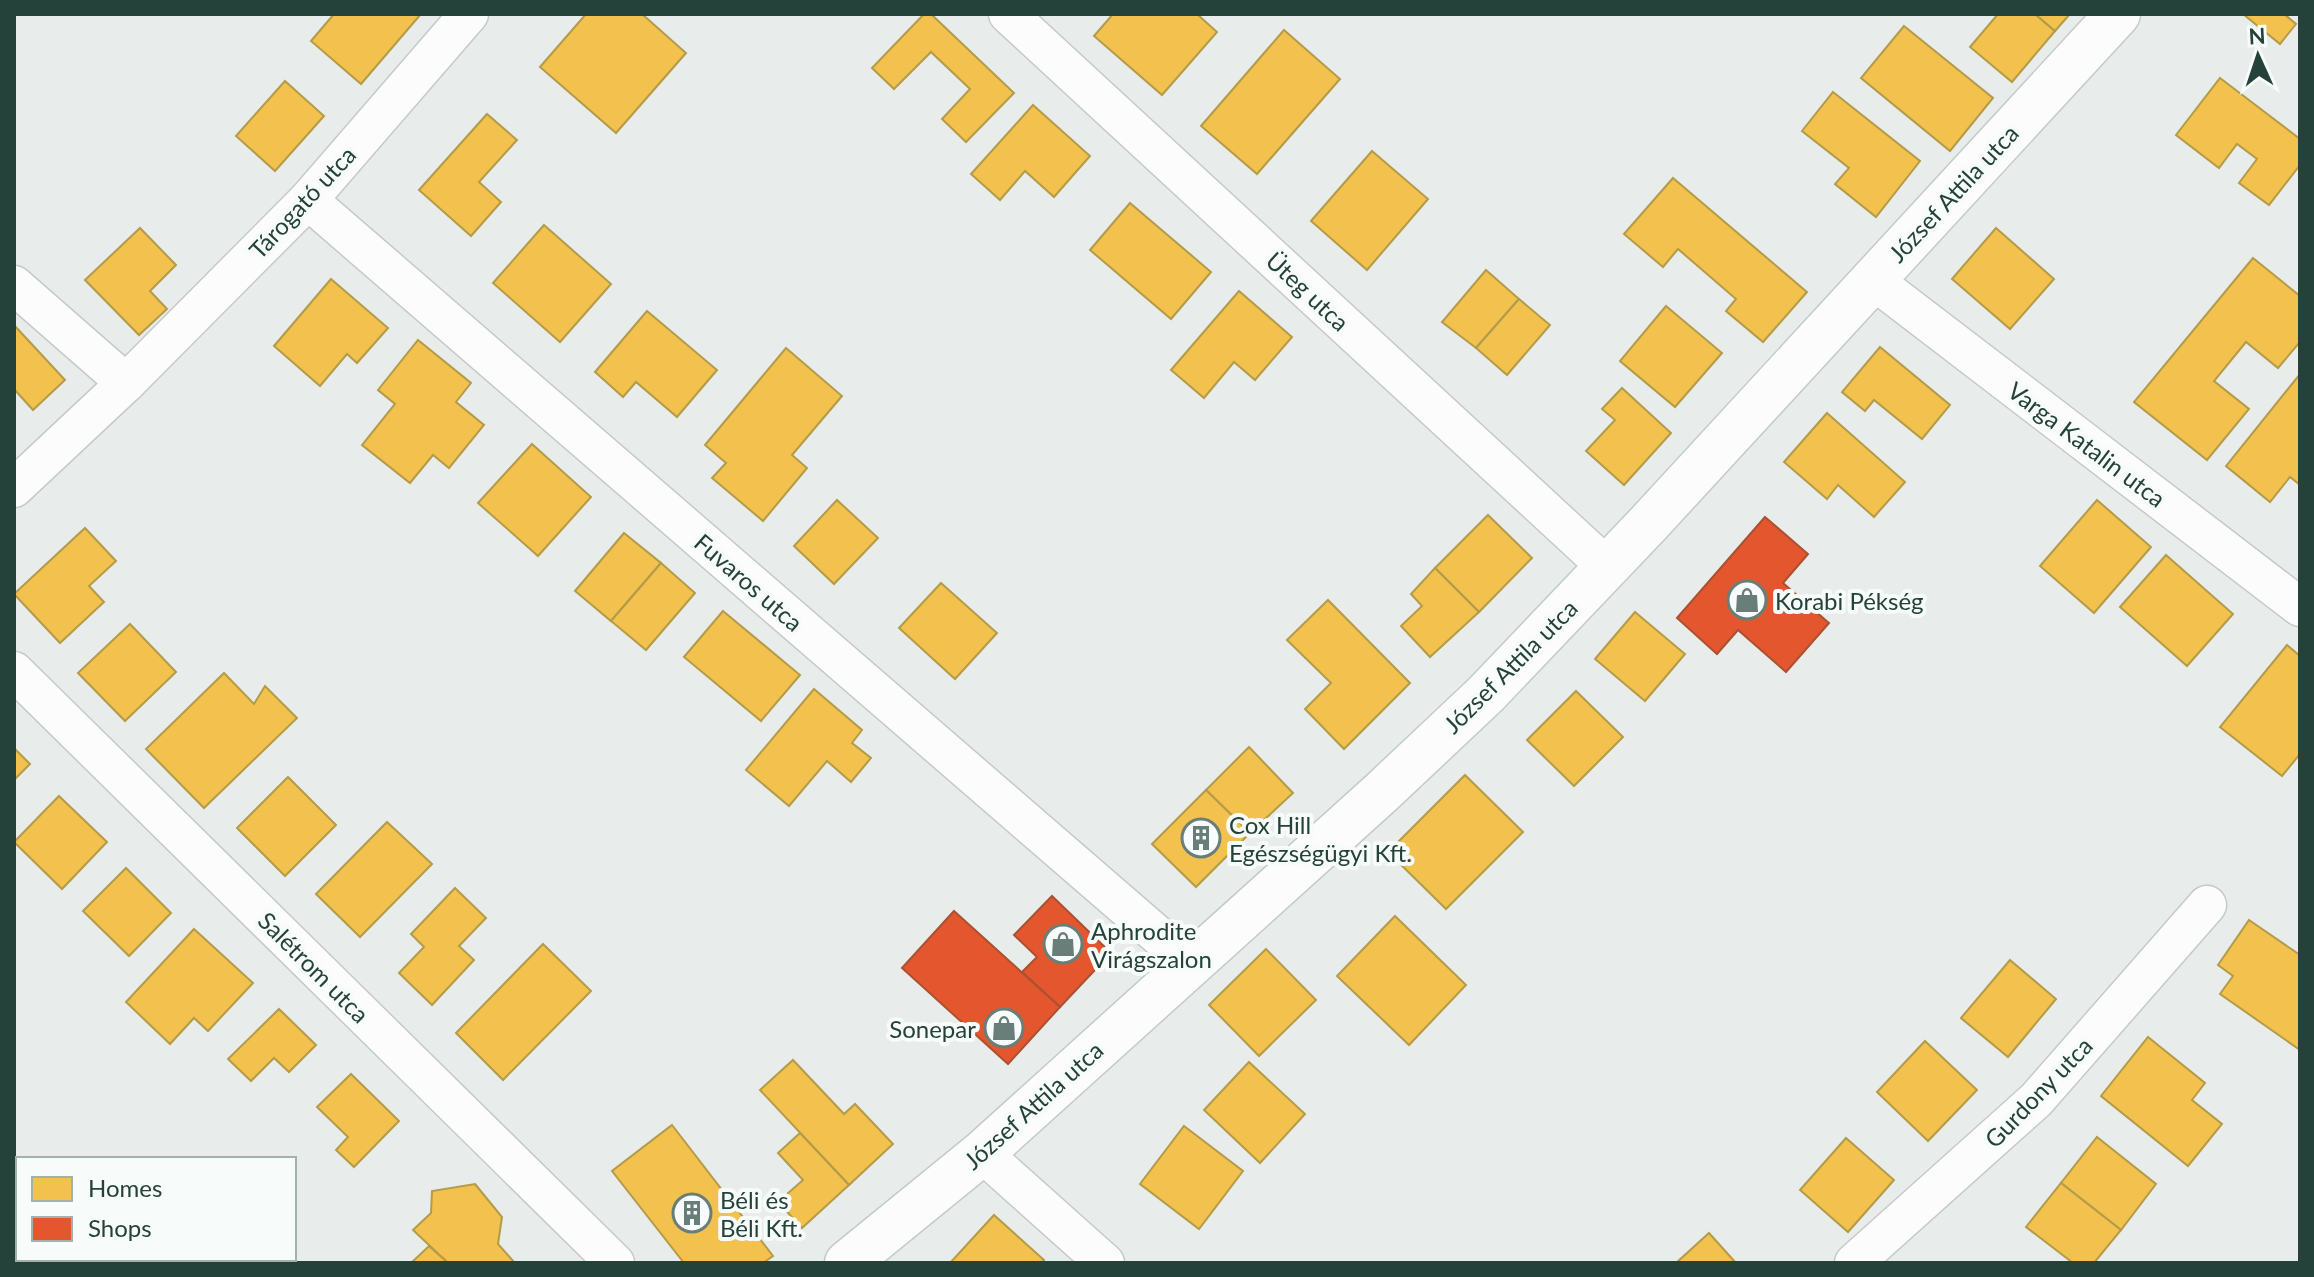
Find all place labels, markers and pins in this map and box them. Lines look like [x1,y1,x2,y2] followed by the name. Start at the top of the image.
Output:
[1726,579,1768,621] shop icon: Korabi Pékség
[1775,586,1924,615] place label: Korabi Pékség
[1229,810,1412,867] place label: Cox Hill Egészségügyi Kft.
[1180,817,1222,859] building icon: Cox Hill Egészségügyi Kft.
[1091,916,1212,973] place label: Aphrodite Virágszalon
[1042,923,1084,965] shop icon: Aphrodite Virágszalon
[983,1007,1025,1049] shop icon: Sonepar
[889,1014,976,1043] place label: Sonepar
[720,1185,803,1242] place label: Béli és Béli Kft.
[671,1192,713,1234] building icon: Béli és Béli Kft.

